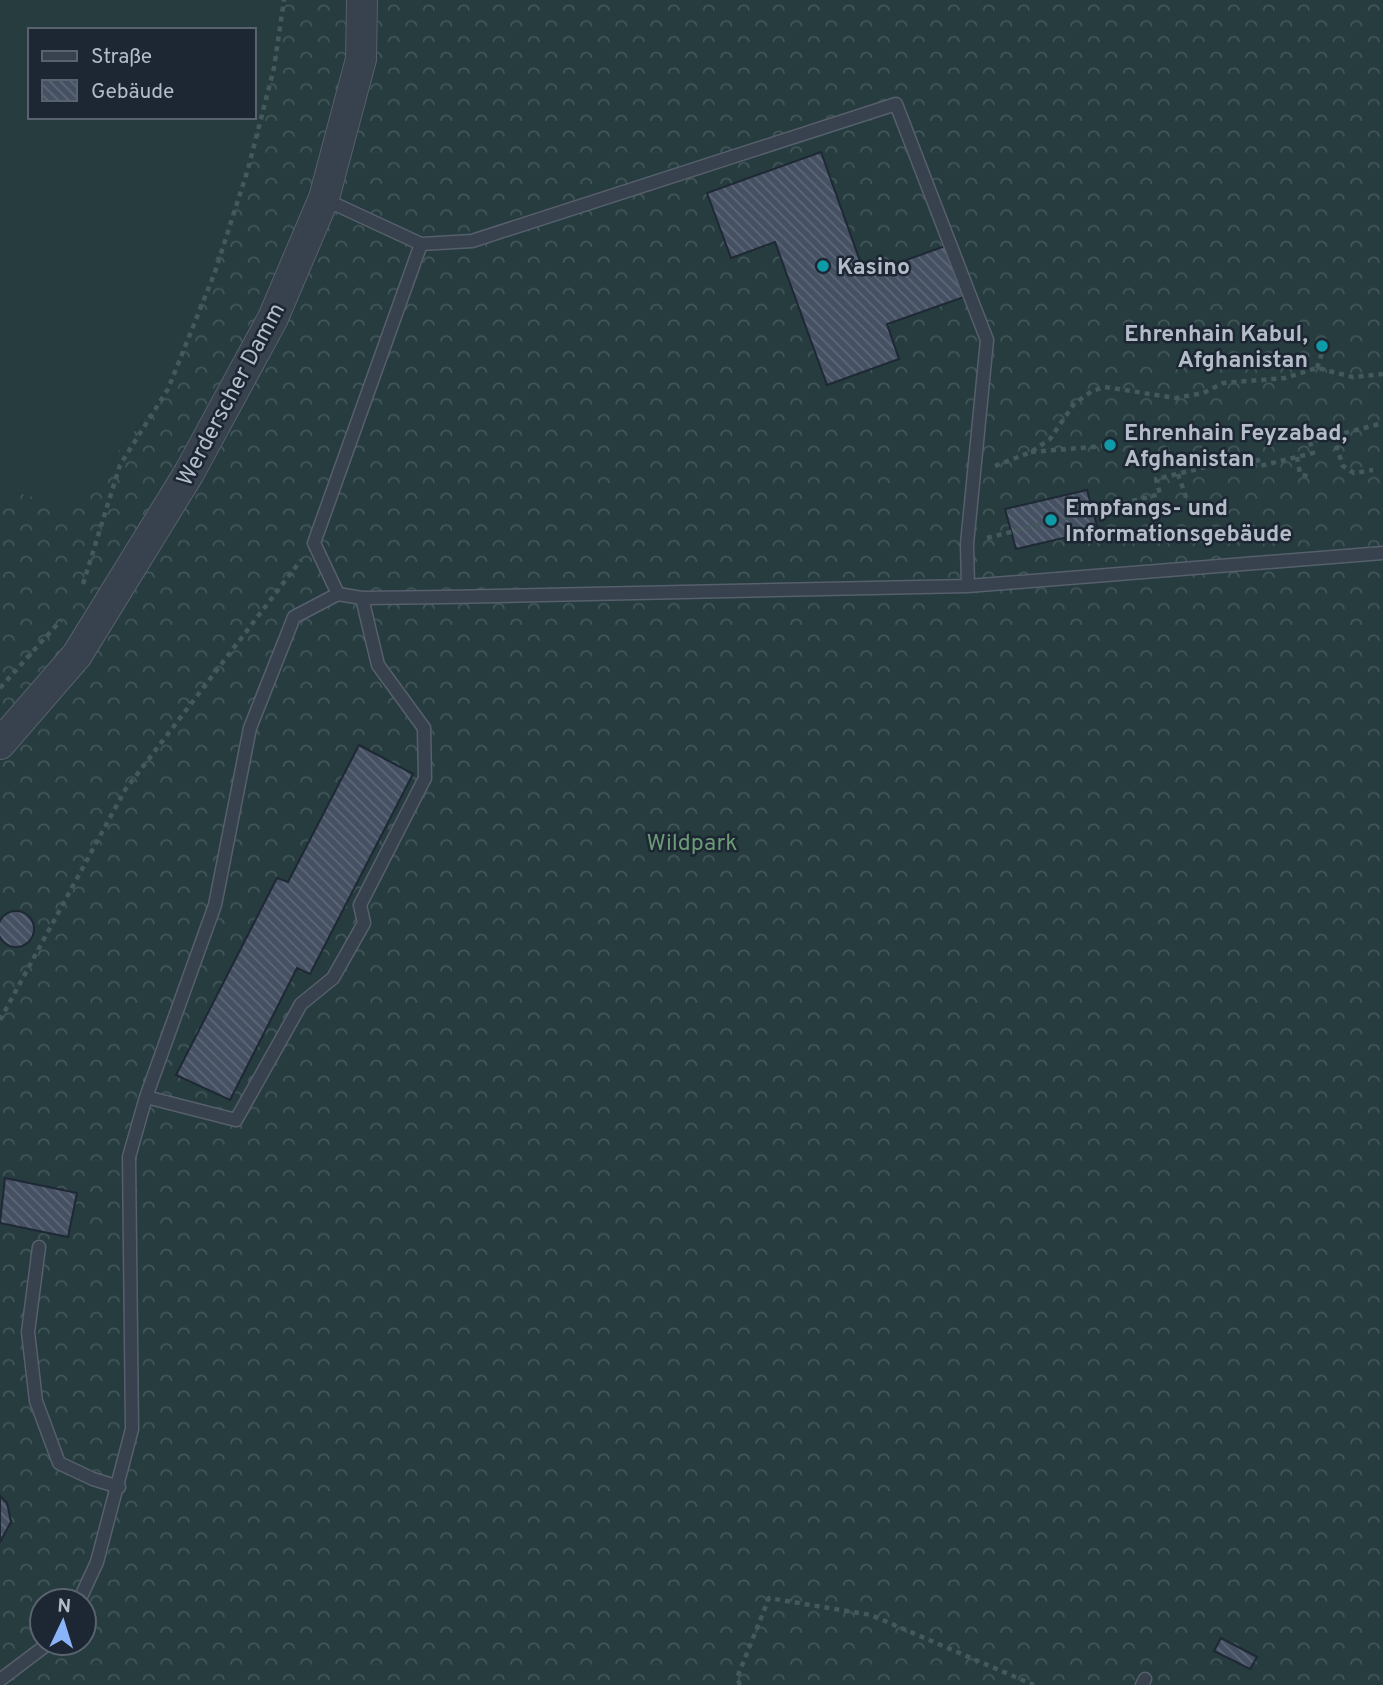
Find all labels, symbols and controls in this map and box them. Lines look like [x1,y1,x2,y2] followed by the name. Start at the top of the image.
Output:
[28,28,256,119] legend
[91,44,152,71] text: Straße
[91,79,174,106] text: Gebäude
[837,254,910,283] place label: Kasino
[815,258,831,274] marker: Kasino
[172,299,293,492] street label: Werderscher Damm
[1124,321,1308,376] place label: Ehrenhain Kabul, Afghanistan
[1314,338,1330,354] marker: Ehrenhain Kabul, Afghanistan
[1124,420,1347,475] place label: Ehrenhain Feyzabad, Afghanistan
[1102,437,1118,453] marker: Ehrenhain Feyzabad, Afghanistan
[1065,495,1292,550] place label: Empfangs- und Informationsgebäude
[1043,512,1059,528] marker: Empfangs- und Informationsgebäude
[647,830,737,859] park label: Wildpark
[28,1587,98,1657] north arrow
[56,1595,72,1619] text: N

